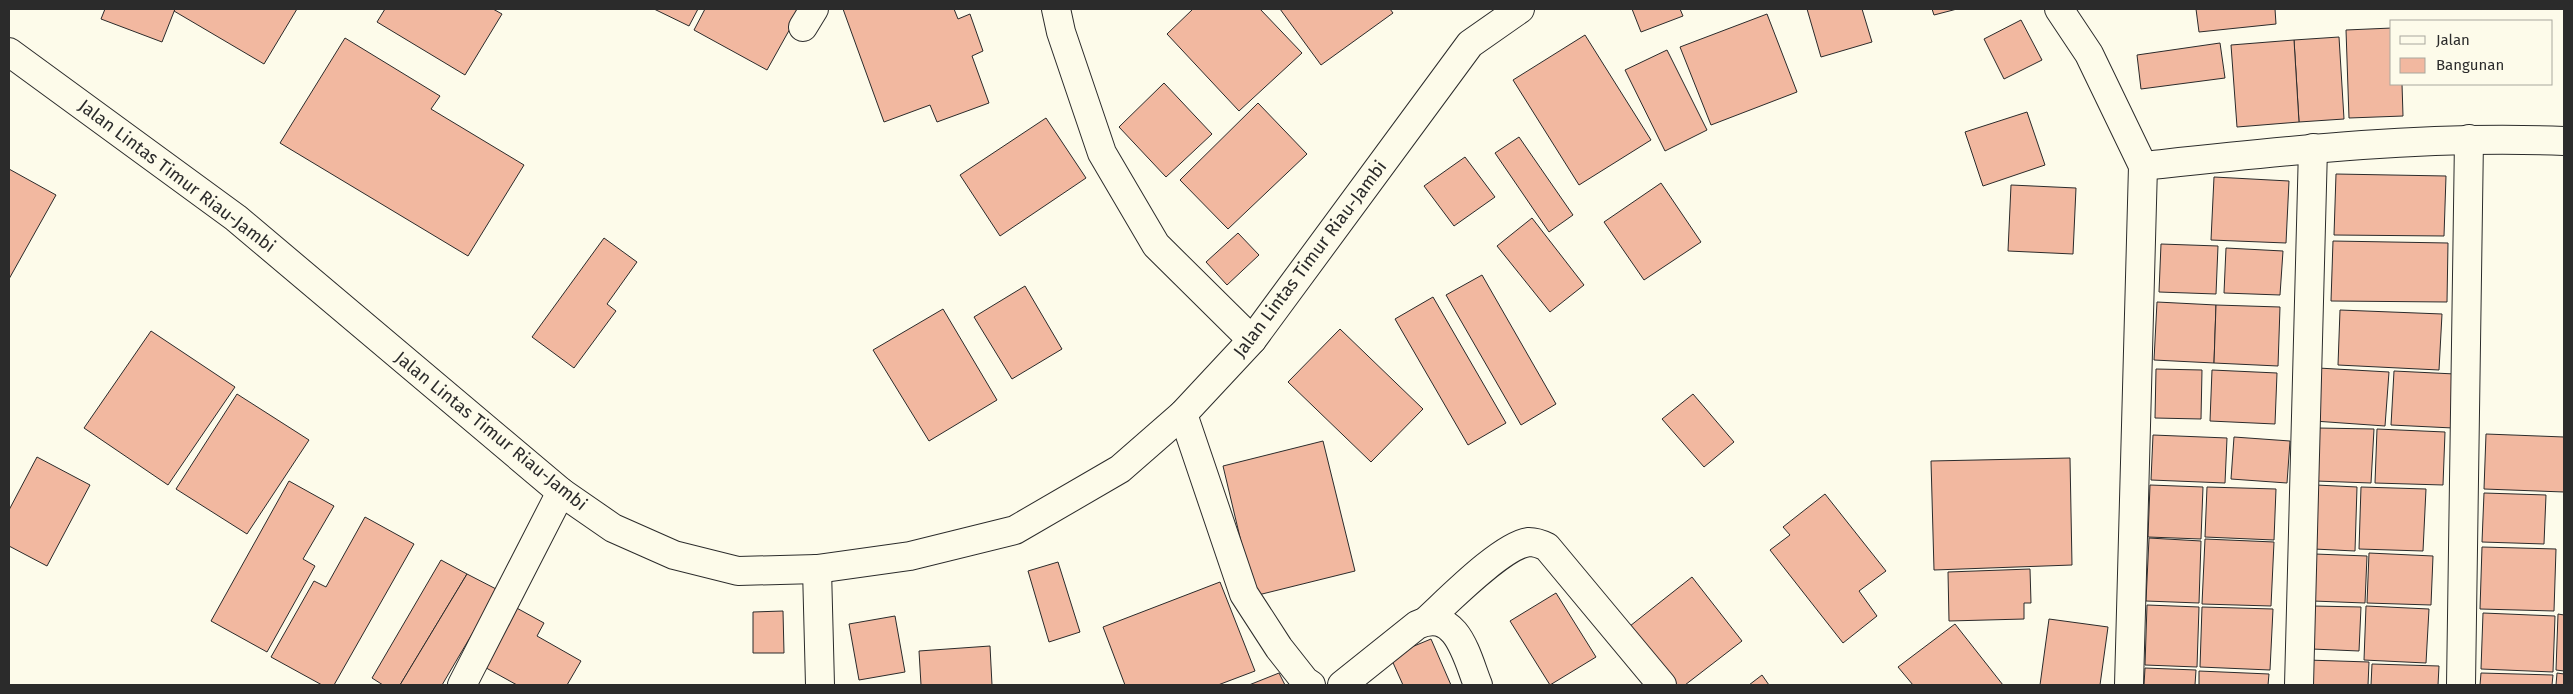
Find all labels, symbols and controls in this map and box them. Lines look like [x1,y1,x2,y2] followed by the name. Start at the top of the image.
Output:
[2390,20,2553,85] legend
[2436,31,2470,49] text: Jalan
[2436,56,2504,74] text: Bangunan
[74,95,280,257] street label: Jalan Lintas Timur Riau-Jambi
[1229,156,1391,362] street label: Jalan Lintas Timur Riau-Jambi
[390,347,592,515] street label: Jalan Lintas Timur Riau-Jambi

